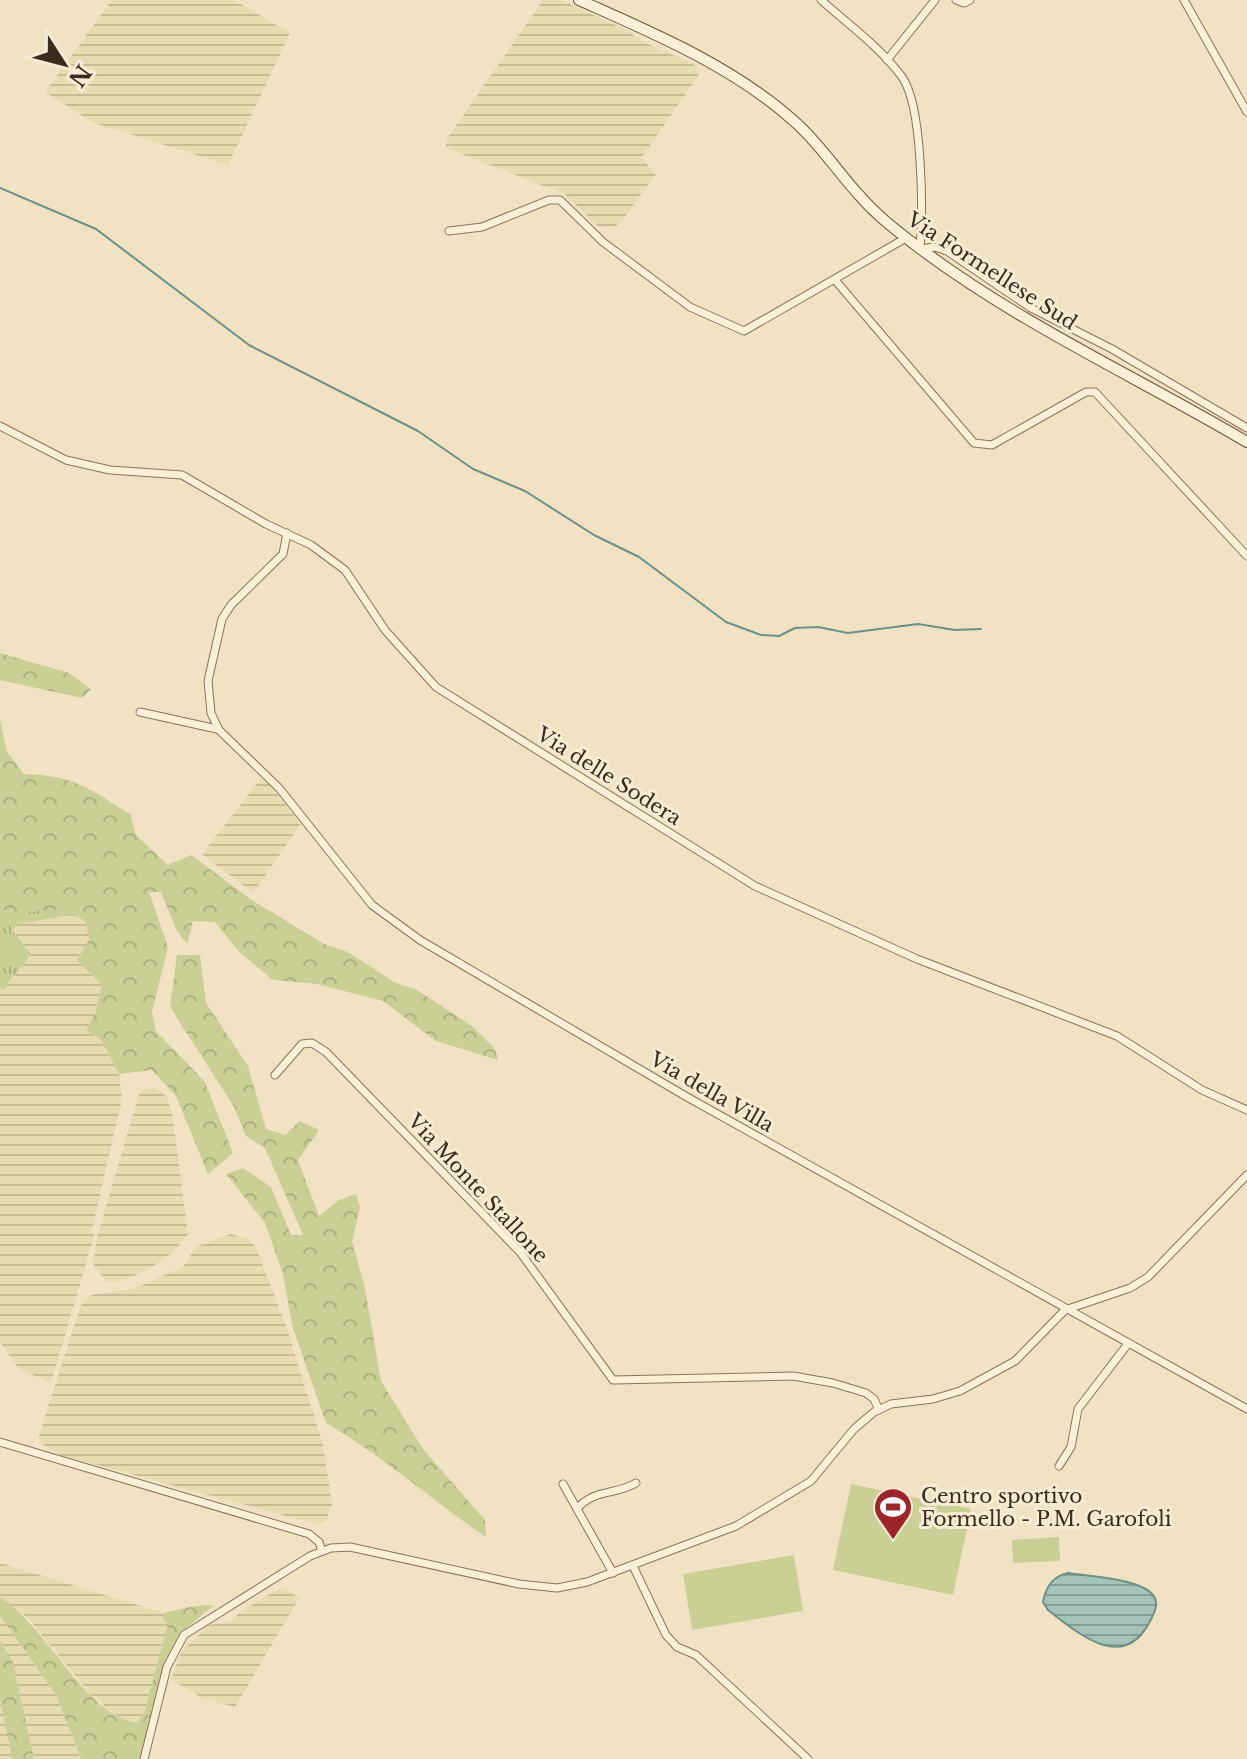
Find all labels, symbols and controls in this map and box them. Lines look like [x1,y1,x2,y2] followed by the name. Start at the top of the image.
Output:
[24,24,104,104] north arrow
[63,59,97,92] text: N
[902,207,1081,335] street label: Via Formellese Sud
[532,721,686,831] street label: Via delle Sodera
[645,1046,779,1138] street label: Via della Villa
[402,1108,553,1267] street label: Via Monte Stallone
[921,1484,1172,1531] place label: Centro sportivo Formello - P.M. Garofoli
[872,1486,914,1541] sports icon: Centro sportivo Formello - P.M. Garofoli

